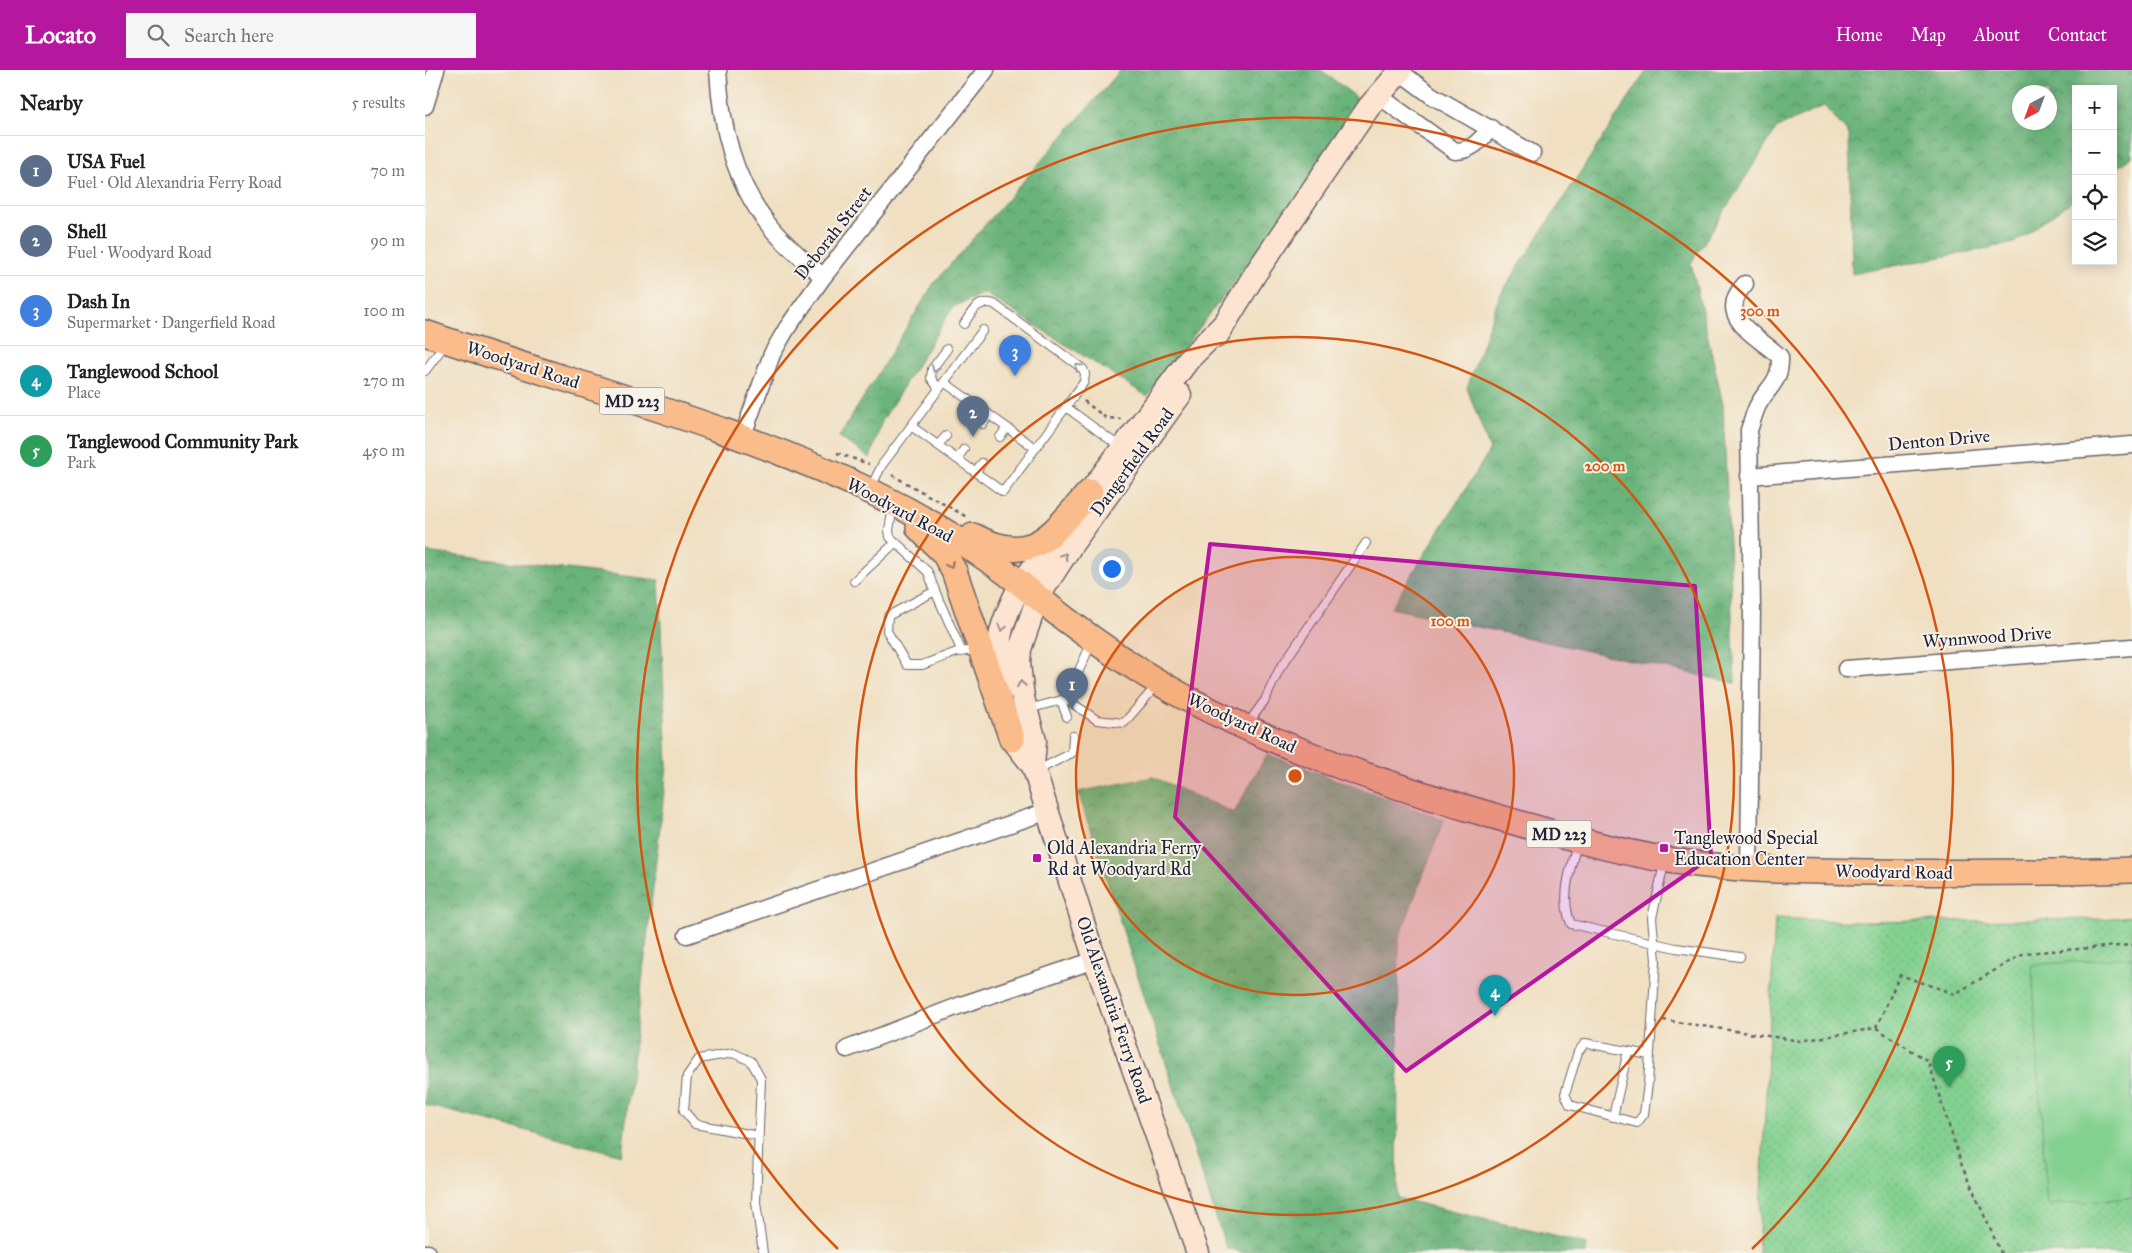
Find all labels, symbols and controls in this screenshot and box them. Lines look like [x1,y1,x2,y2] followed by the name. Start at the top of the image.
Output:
[126,13,476,58] search box
[25,20,96,50] text: Locato
[144,21,172,49] icon: search
[184,24,274,47] text: Search here
[1836,24,1883,46] text: Home
[1911,24,1946,46] text: Map
[1974,24,2020,46] text: About
[2048,24,2107,46] text: Contact
[2012,85,2057,130] north arrow
[2072,85,2117,265] map controls
[2072,85,2117,130] button: +
[20,90,83,116] text: Nearby
[351,93,405,112] text: 5 results
[2072,130,2117,175] button: −
[67,150,145,173] text: USA Fuel
[33,161,39,180] text: 1
[370,161,405,180] text: 70 m
[67,173,282,192] text: Fuel · Old Alexandria Ferry Road
[2072,175,2117,220] button: locate
[790,181,877,284] street label: Deborah Street
[67,220,107,243] text: Shell
[2072,220,2117,265] button: layers
[32,231,40,250] text: 2
[370,231,405,250] text: 90 m
[67,243,212,262] text: Fuel · Woodyard Road
[67,290,130,313] text: Dash In
[33,301,39,320] text: 3
[363,301,405,320] text: 100 m
[1740,302,1780,321] text: 300 m
[67,313,275,332] text: Supermarket · Dangerfield Road
[999,335,1031,376] pin: 3
[464,336,582,394] street label: Woodyard Road
[67,360,218,383] text: Tanglewood School
[931,363,941,372] one-way arrow
[1075,364,1084,373] one-way arrow
[32,371,40,390] text: 4
[363,371,405,390] text: 270 m
[67,383,101,402] text: Place
[599,388,665,414] road number: MD 223
[957,396,989,437] pin: 2
[1085,404,1179,521] street label: Dangerfield Road
[1887,425,1991,455] street label: Denton Drive
[67,430,298,453] text: Tanglewood Community Park
[32,441,40,460] text: 5
[362,441,405,460] text: 450 m
[67,453,96,472] text: Park
[1585,457,1626,475] text: 200 m
[843,473,957,547] street label: Woodyard Road
[1058,553,1068,562] one-way arrow
[1099,556,1125,582] your location
[944,560,954,569] one-way arrow
[1430,612,1470,630] text: 100 m
[1922,622,2052,652] street label: Wynnwood Drive
[997,624,1007,632] one-way arrow
[1056,668,1088,709] pin: 1
[1016,680,1026,688] one-way arrow
[1184,688,1300,758] street label: Woodyard Road
[1286,767,1304,785] centre of rings
[1527,821,1591,848] road number: MD 223
[1674,827,1818,870] place label: Tanglewood Special Education Center
[1047,837,1202,880] place label: Old Alexandria Ferry Rd at Woodyard Rd
[1658,842,1670,854] marker: Tanglewood Special Education Center
[1031,852,1043,864] marker: Old Alexandria Ferry Rd at Woodyard Rd
[1835,860,1953,884] street label: Woodyard Road
[1072,914,1156,1106] street label: Old Alexandria Ferry Road
[1479,975,1511,1016] pin: 4
[1933,1046,1965,1087] pin: 5

